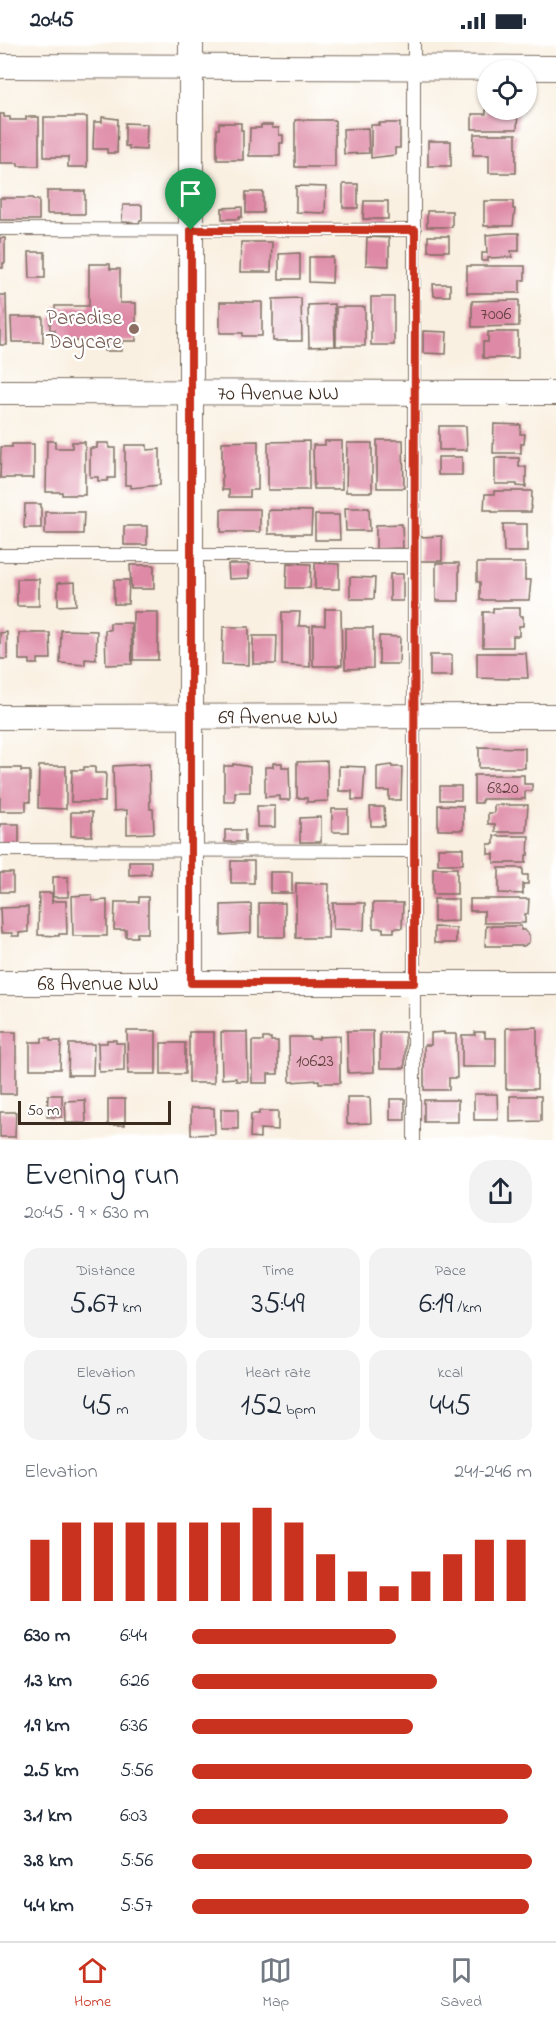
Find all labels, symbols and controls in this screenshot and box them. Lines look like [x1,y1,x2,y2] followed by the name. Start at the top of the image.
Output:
[30,5,74,37] text: 20:45
[477,60,537,120] map controls
[477,60,537,120] button: locate
[165,168,216,230] pin
[174,177,207,210] icon: arrive
[481,302,512,328] house number: 7006
[45,304,123,360] place label: Paradise Daycare
[127,322,141,336] marker: Paradise Daycare
[217,379,339,410] street label: 70 Avenue NW
[218,703,338,734] street label: 69 Avenue NW
[487,776,519,802] house number: 6820
[38,970,158,1000] street label: 68 Avenue NW
[296,1049,334,1075] house number: 10623
[18,1098,171,1126] scale bar
[27,1099,59,1123] text: 50 m
[24,1152,179,1200] text: Evening run
[469,1160,532,1223] button: share
[24,1199,149,1228] text: 20:45 · 9 × 630 m
[76,1259,135,1283] text: Distance
[262,1259,294,1283] text: Time
[435,1259,466,1283] text: Pace
[70,1283,118,1327] text: 5.67
[251,1283,305,1327] text: 35:49
[419,1283,453,1327] text: 6:19
[118,1296,142,1320] text: km
[453,1296,482,1320] text: /km
[76,1361,135,1385] text: Elevation
[245,1361,311,1385] text: Heart rate
[438,1361,463,1385] text: kcal
[83,1385,112,1429] text: 45
[240,1385,282,1429] text: 152
[429,1385,471,1429] text: 445
[112,1398,129,1422] text: m
[282,1398,316,1422] text: bpm
[24,1458,98,1487] text: Elevation
[454,1458,532,1487] text: 241–246 m
[24,1622,70,1651] text: 630 m
[120,1622,147,1651] text: 6:44
[24,1667,72,1696] text: 1.3 km
[120,1667,149,1696] text: 6:26
[24,1712,70,1741] text: 1.9 km
[120,1712,148,1741] text: 6:36
[24,1757,79,1786] text: 2.5 km
[120,1757,153,1786] text: 5:56
[24,1802,72,1831] text: 3.1 km
[120,1802,147,1831] text: 6:03
[24,1847,73,1876] text: 3.8 km
[120,1847,153,1876] text: 5:56
[24,1892,74,1921] text: 4.4 km
[120,1892,153,1921] text: 5:57
[74,1954,111,2014] tab: Home
[259,1954,292,2014] tab: Map
[440,1954,482,2014] tab: Saved

